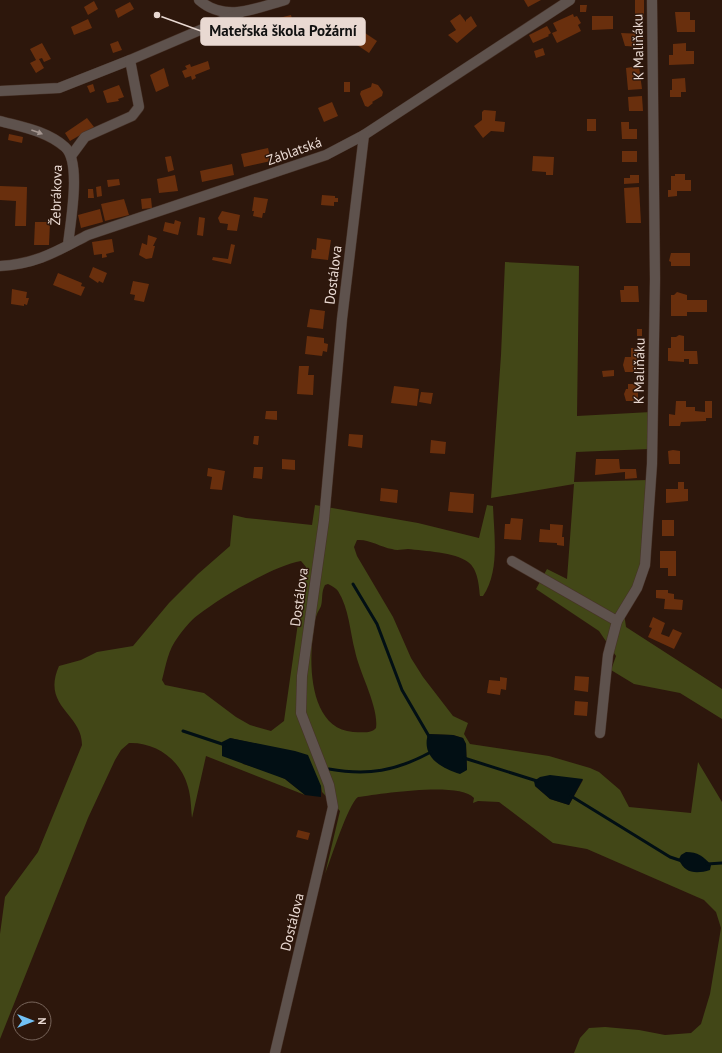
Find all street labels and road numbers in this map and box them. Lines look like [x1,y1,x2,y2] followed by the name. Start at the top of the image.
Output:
[628,14,648,80] street label: K Maliňáku
[264,133,324,169] street label: Záblatská
[46,164,66,226] street label: Žebrákova
[320,244,346,306] street label: Dostálova
[629,338,649,404] street label: K Maliňáku
[286,566,312,628] street label: Dostálova
[276,891,308,953] street label: Dostálova

